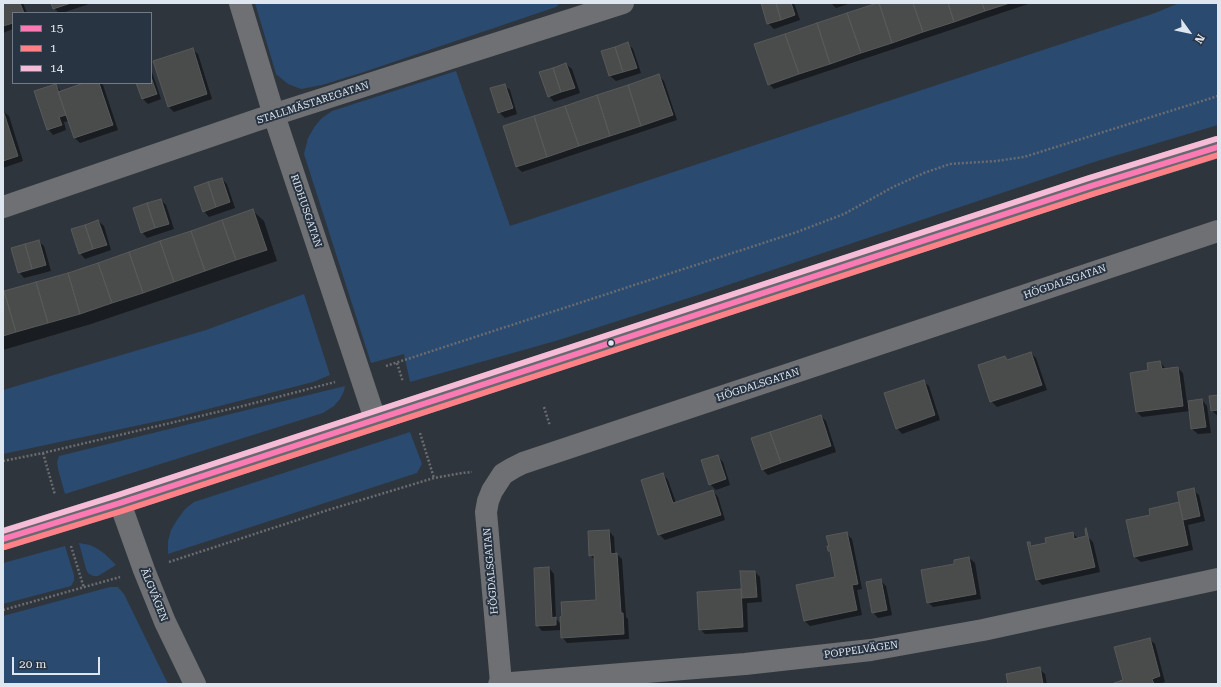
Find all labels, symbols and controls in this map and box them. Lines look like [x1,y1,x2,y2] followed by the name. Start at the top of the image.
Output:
[12,12,152,84] legend
[1169,12,1209,52] north arrow
[50,21,63,35] text: 15
[1192,32,1207,46] text: N
[50,41,57,55] text: 1
[50,61,63,75] text: 14
[256,79,370,127] street label: STALLMÄSTAREGATAN
[288,173,324,249] street label: RIDHUSGATAN
[1022,262,1108,302] street label: HÖGDALSGATAN
[606,338,616,348] unlabelled marker
[715,366,801,404] street label: HÖGDALSGATAN
[481,527,501,615] street label: HÖGDALSGATAN
[138,567,170,623] street label: ÄLGVÄGEN
[823,639,899,661] street label: POPPELVÄGEN
[14,649,102,675] scale bar
[19,657,46,671] text: 20 m

